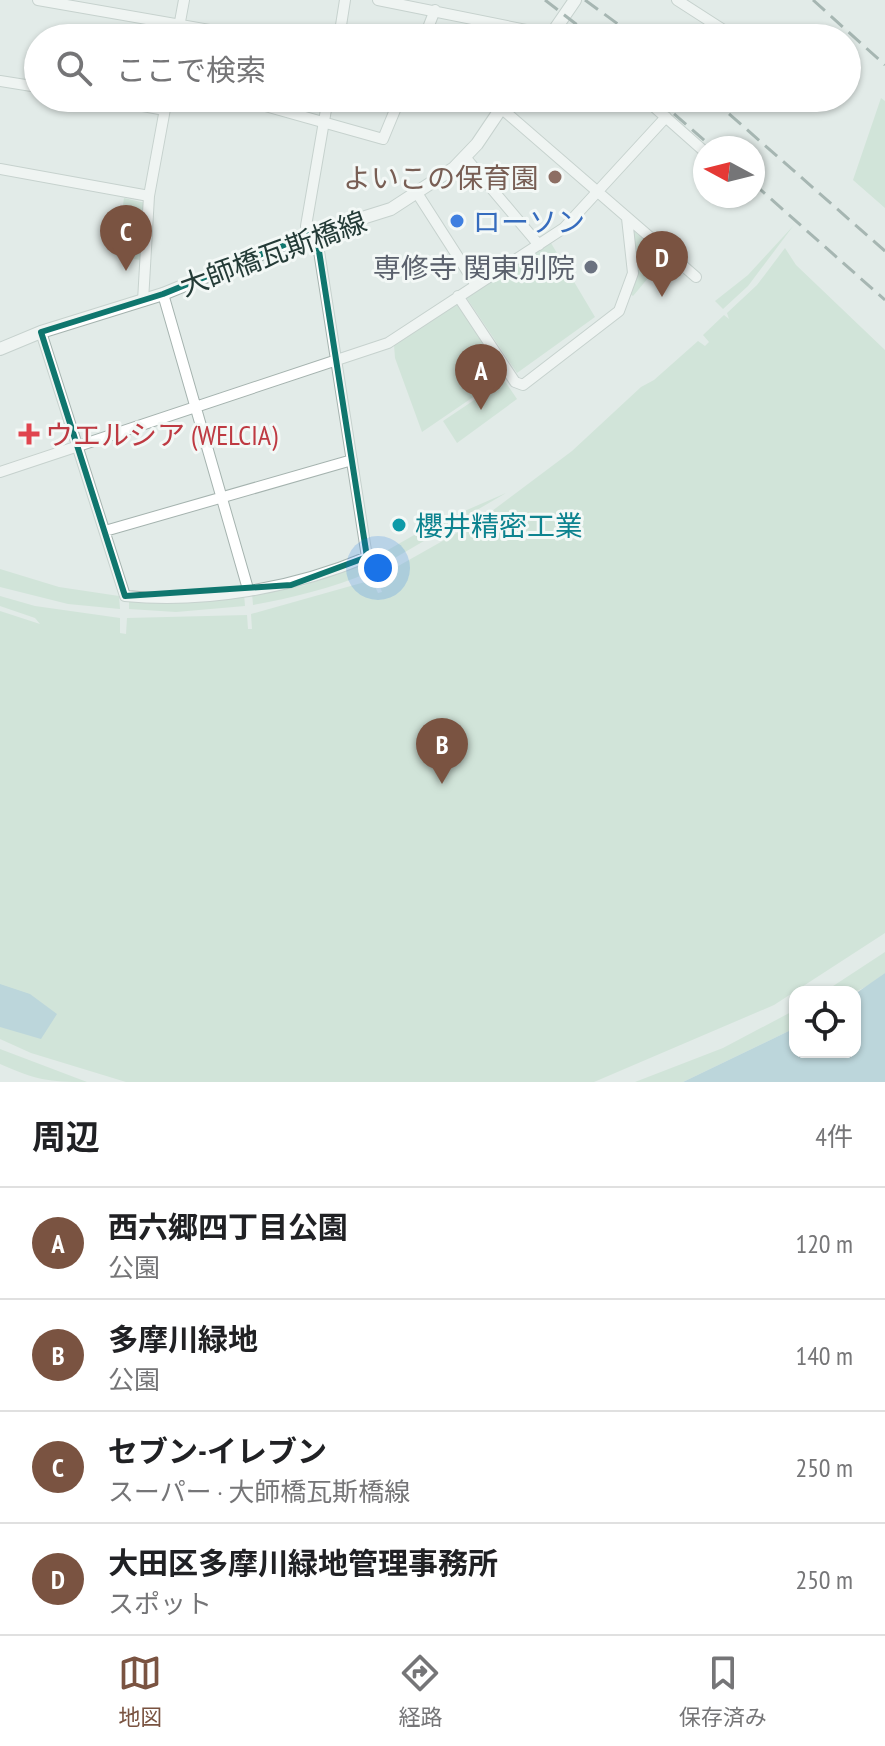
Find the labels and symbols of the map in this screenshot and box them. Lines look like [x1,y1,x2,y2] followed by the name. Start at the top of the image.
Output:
[693,136,765,208] north arrow
[343,159,539,196] place label: よいこの保育園
[546,168,564,186] marker: よいこの保育園
[175,202,371,304] street label: 大師橋瓦斯橋線
[473,203,585,240] place label: ローソン
[100,205,152,271] pin: C
[448,212,466,230] marker: ローソン
[636,231,688,297] pin: D
[373,249,575,286] place label: 専修寺 関東別院
[582,258,600,276] marker: 専修寺 関東別院
[455,344,507,410] pin: A
[45,416,278,453] place label: ウエルシア (WELCIA)
[20,425,38,443] marker: ウエルシア (WELCIA)
[415,507,583,544] place label: 櫻井精密工業
[390,516,408,534] marker: 櫻井精密工業
[358,548,398,588] your location
[416,718,468,784] pin: B

